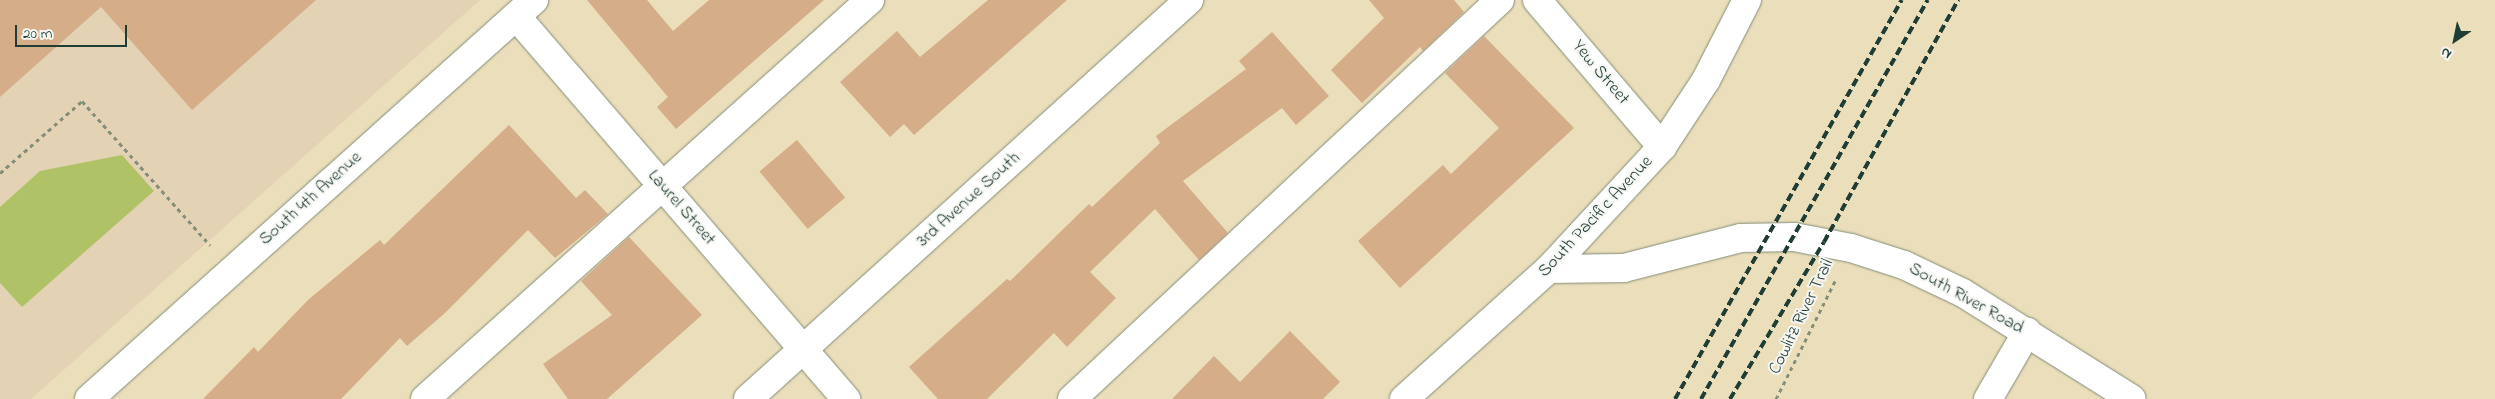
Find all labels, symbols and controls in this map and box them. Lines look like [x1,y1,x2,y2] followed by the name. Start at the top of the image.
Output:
[18,15,130,47] scale bar
[2430,15,2480,65] north arrow
[23,23,52,45] text: 20 m
[1567,36,1633,110] street label: Yew Street
[2437,42,2456,64] text: N
[255,147,367,251] street label: South 4th Avenue
[913,148,1025,252] street label: 3rd Avenue South
[1534,152,1658,282] street label: South Pacific Avenue
[642,166,720,250] street label: Laurel Street
[1765,256,1839,378] street label: Cowlitz River Trail
[1905,258,2027,340] street label: South River Road

